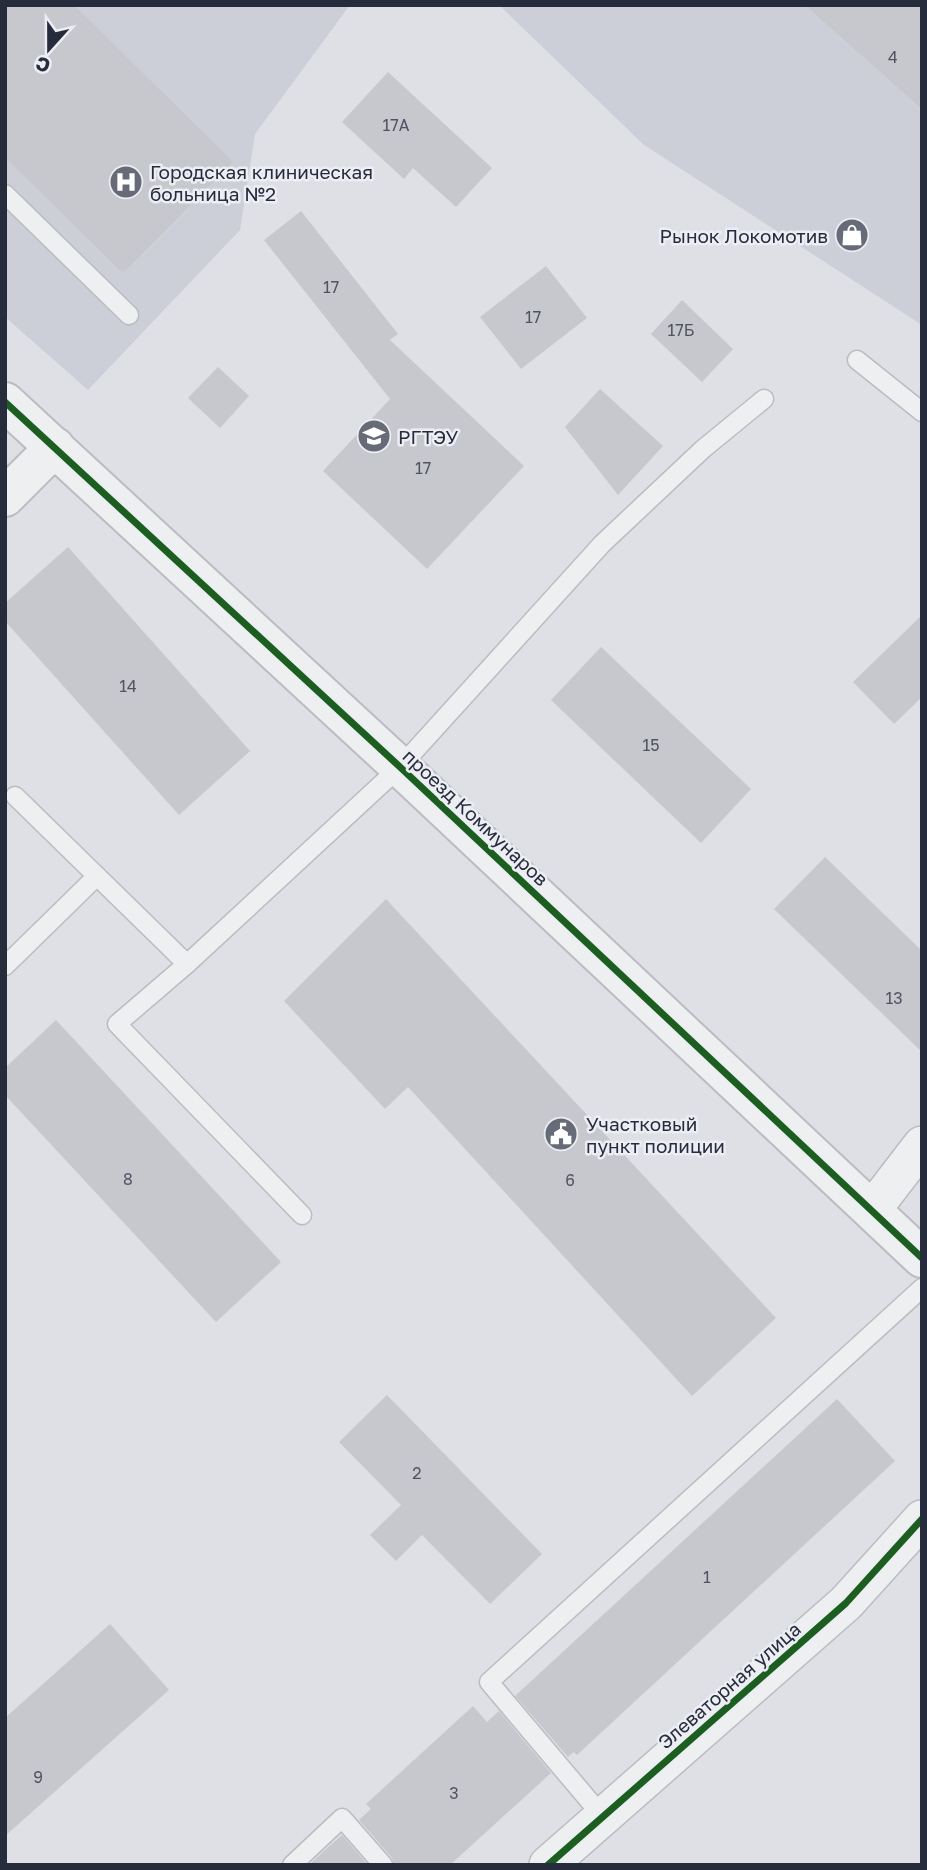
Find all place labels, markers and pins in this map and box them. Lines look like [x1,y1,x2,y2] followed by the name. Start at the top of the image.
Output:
[150,160,373,205] place label: Городская клиническая больница №2
[107,163,145,201] hospital icon: Городская клиническая больница №2
[833,216,871,254] shop icon: Рынок Локомотив
[660,224,828,247] place label: Рынок Локомотив
[355,417,393,455] school or university icon: РГТЭУ
[398,425,459,448] place label: РГТЭУ
[586,1112,725,1157] place label: Участковый пункт полиции
[542,1115,580,1153] public building icon: Участковый пункт полиции

